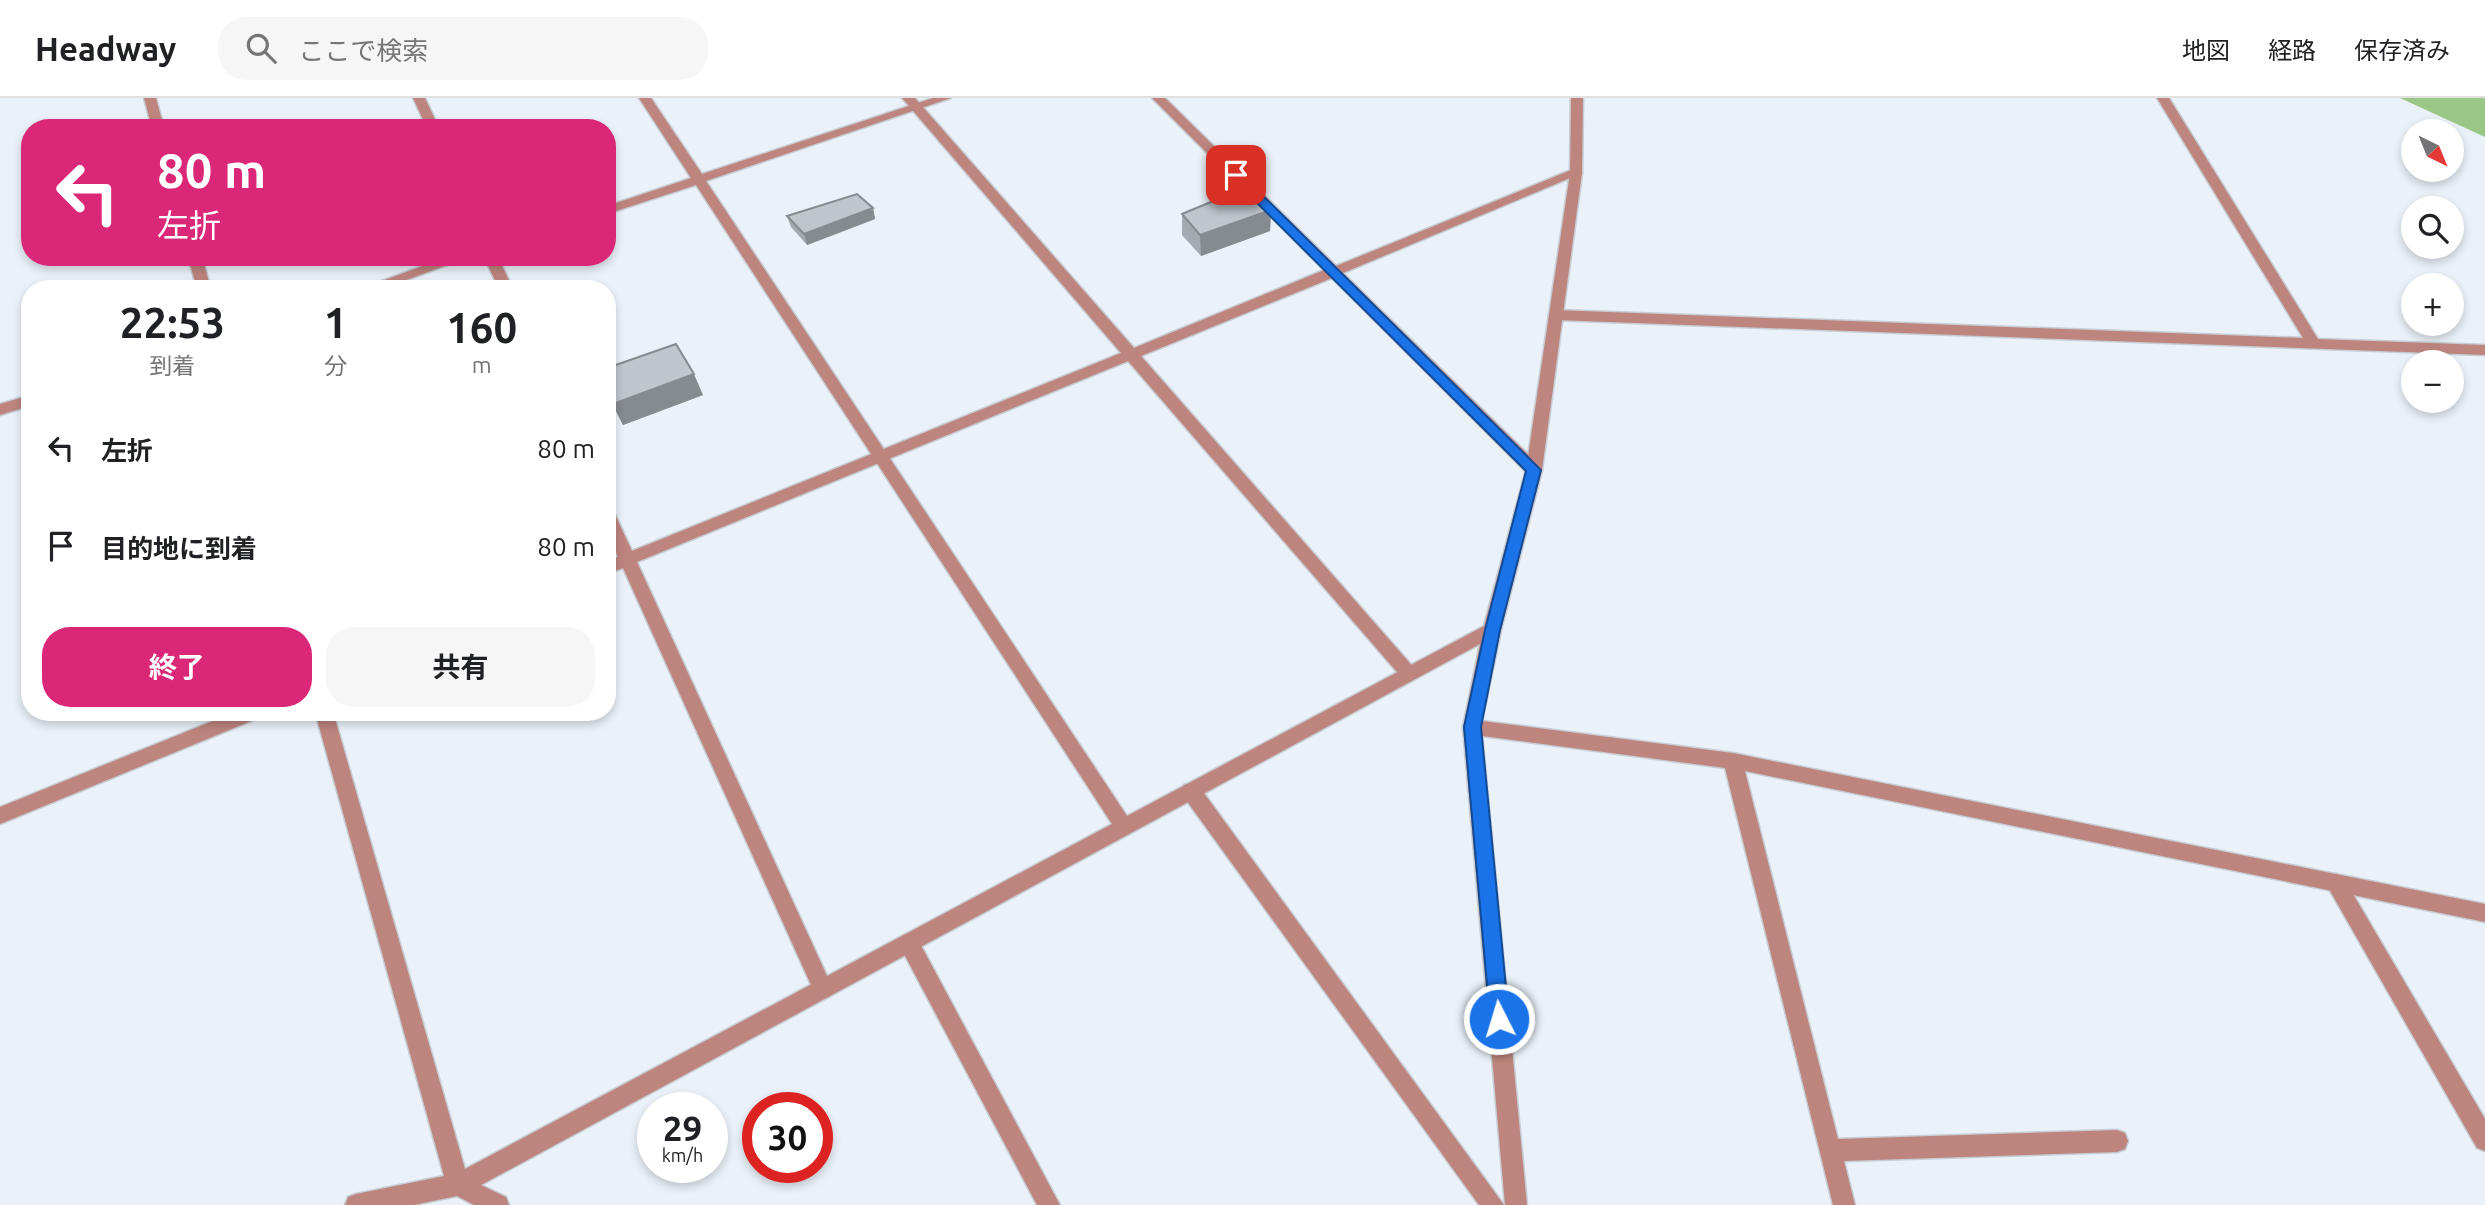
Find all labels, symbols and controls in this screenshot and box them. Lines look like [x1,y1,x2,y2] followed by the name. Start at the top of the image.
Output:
[218,17,708,80] search box
[242,29,280,67] icon: search
[35,30,176,67] text: Headway
[298,36,428,65] text: ここで検索
[2182,37,2230,64] text: 地図
[2268,37,2316,64] text: 経路
[2354,37,2450,64] text: 保存済み
[2401,119,2464,182] north arrow
[2401,119,2464,413] map controls
[157,142,266,197] text: 80 m
[1206,145,1266,205] pin
[42,147,133,238] icon: left
[1217,156,1255,194] icon: arrive
[2401,196,2464,259] button: search
[157,207,221,243] text: 左折
[2401,273,2464,336] button: +
[120,299,225,346] text: 22:53
[324,299,347,346] text: 1
[446,304,517,351] text: 160
[2401,350,2464,413] button: −
[472,352,492,377] text: m
[149,353,195,378] text: 到着
[324,353,347,378] text: 分
[42,429,80,467] icon: left
[537,434,595,463] text: 80 m
[101,436,153,465] text: 左折
[42,527,80,565] icon: arrive
[537,532,595,561] text: 80 m
[101,534,257,563] text: 目的地に到着
[42,627,312,707] button: 終了
[326,627,595,707] button: 共有
[1462,982,1536,1056] position arrow
[742,1092,833,1183] speed limit sign: 30
[663,1108,702,1148] text: 29
[662,1145,703,1165] text: km/h

